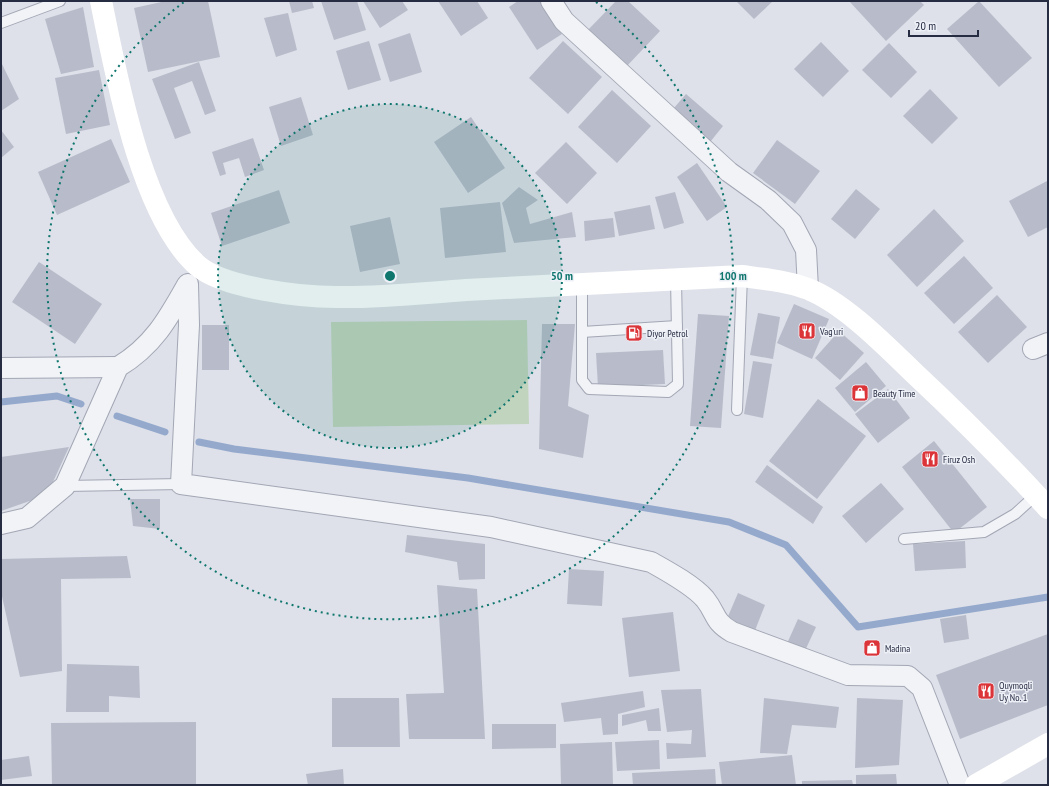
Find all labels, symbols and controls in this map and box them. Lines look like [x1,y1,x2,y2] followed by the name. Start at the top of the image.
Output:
[909,12,978,38] scale bar
[915,18,936,33] text: 20 m
[551,268,573,283] text: 50 m
[719,268,747,283] text: 100 m
[383,269,397,283] centre of rings
[797,321,817,341] restaurant icon: Vag'uri
[624,323,644,343] fuel station icon: Diyor Petrol
[819,325,843,338] place label: Vag'uri
[647,327,689,340] place label: Diyor Petrol
[850,383,870,403] shop icon: Beauty Time
[873,387,915,400] place label: Beauty Time
[920,449,940,469] restaurant icon: Firuz Osh
[943,453,975,466] place label: Firuz Osh
[862,638,882,658] shop icon: Madina
[885,642,910,655] place label: Madina
[999,679,1032,704] place label: Quymoqli Uy No. 1
[976,681,996,701] restaurant icon: Quymoqli Uy No. 1

